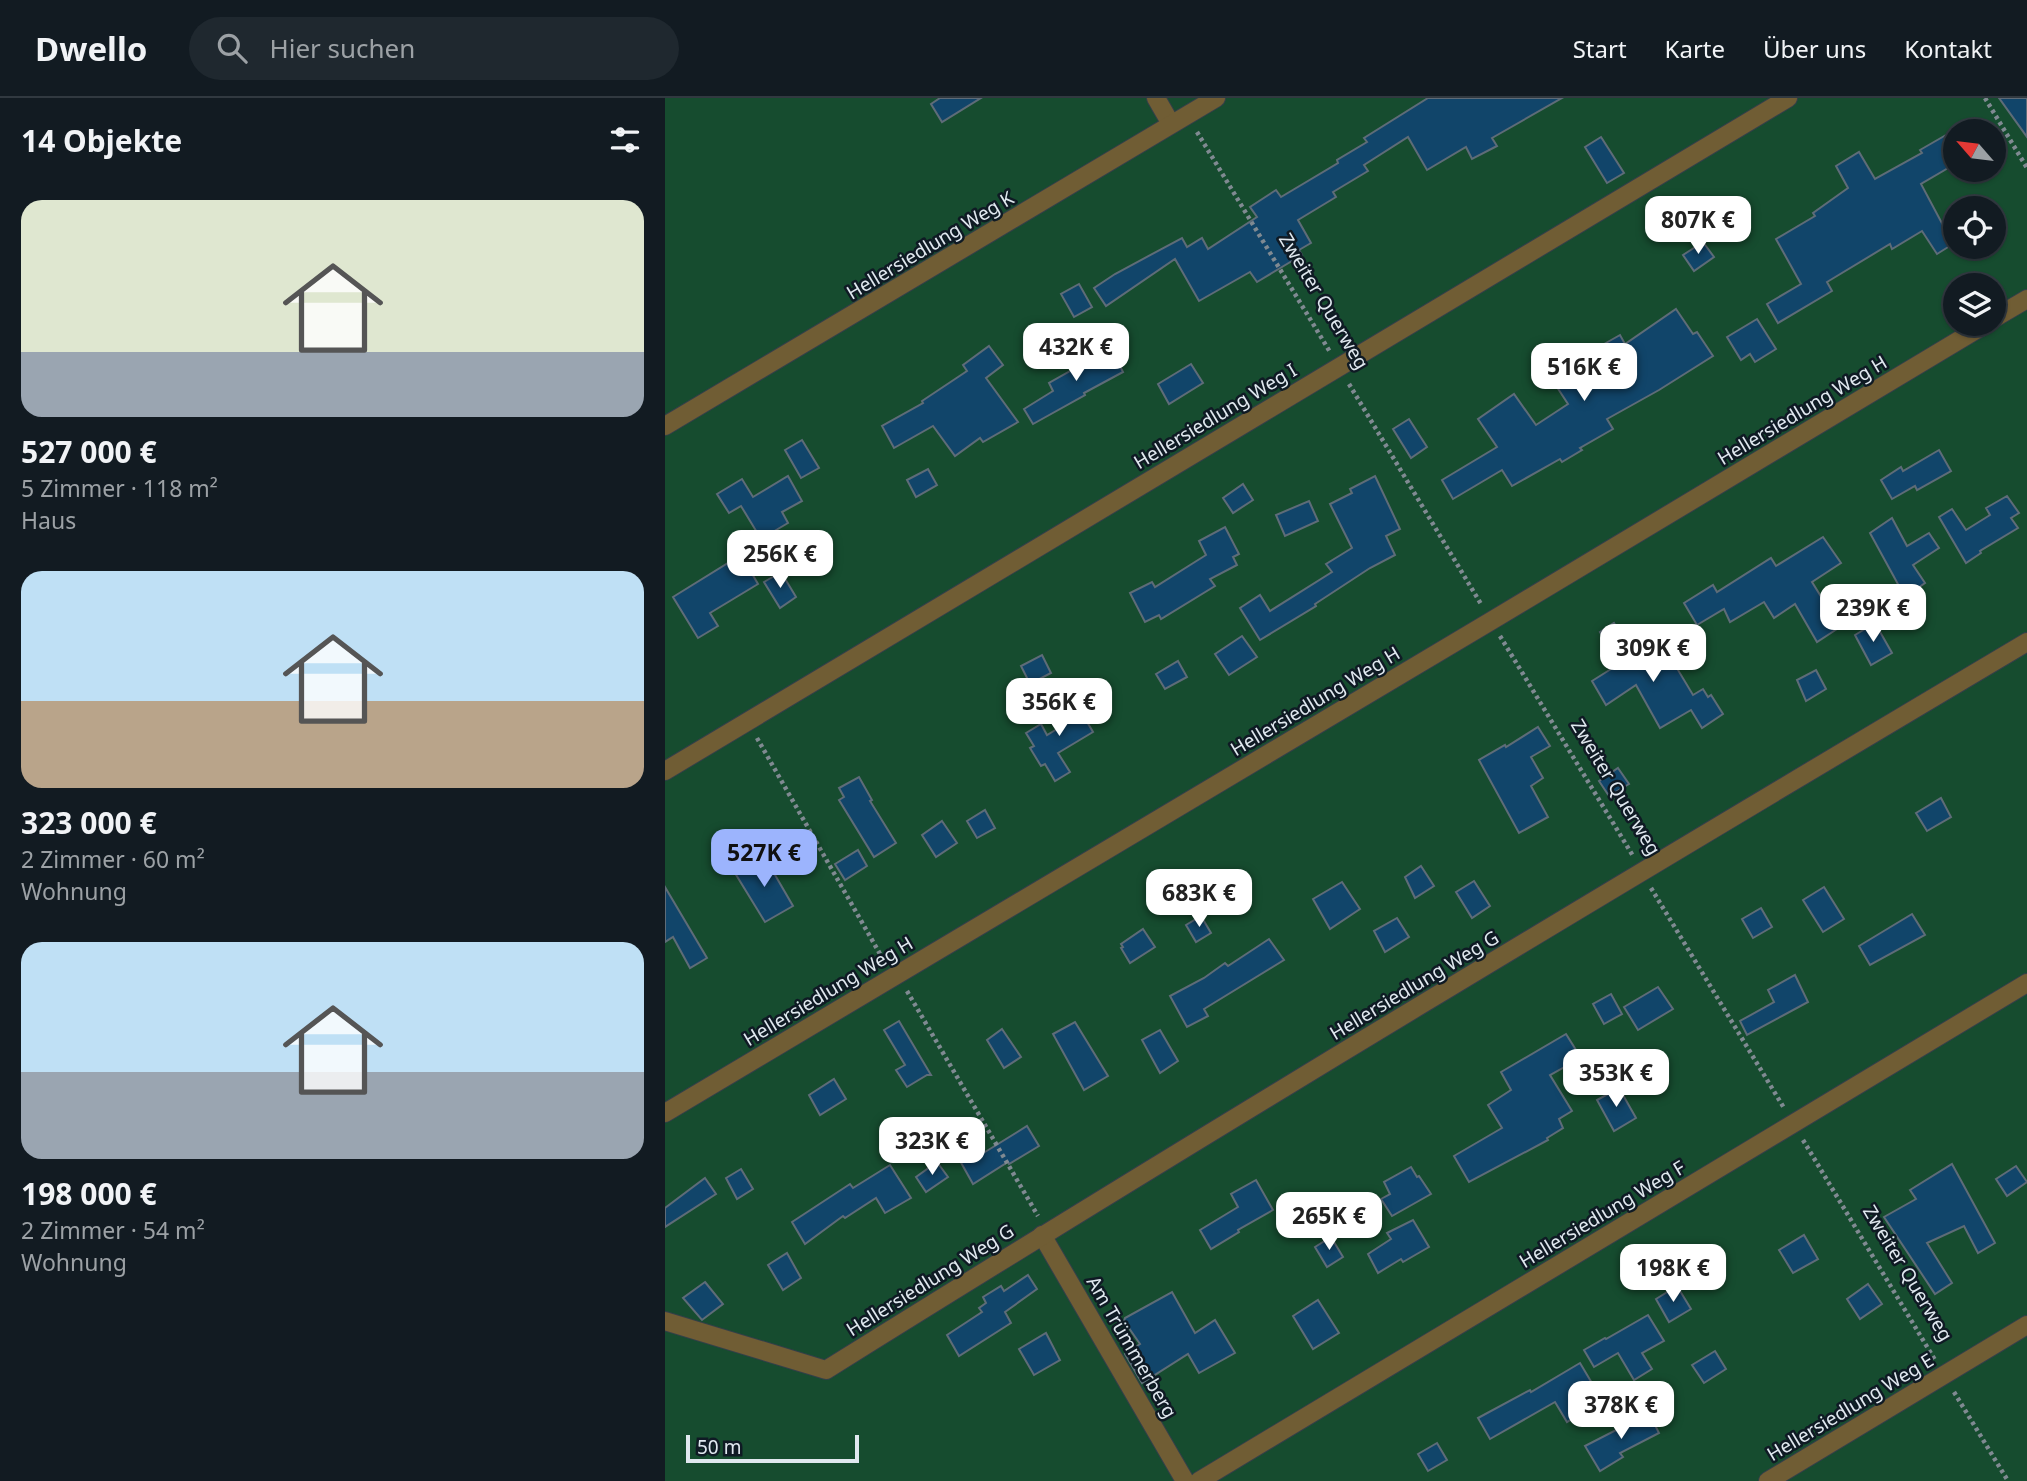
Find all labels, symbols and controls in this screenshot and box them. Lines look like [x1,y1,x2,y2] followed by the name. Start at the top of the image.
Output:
[189,17,679,80] search box
[35,26,147,71] text: Dwello
[213,29,251,67] icon: search
[269,30,415,66] text: Hier suchen
[1573,32,1627,65] text: Start
[1665,32,1725,65] text: Karte
[1763,32,1866,65] text: Über uns
[1904,32,1992,65] text: Kontakt
[1943,119,2005,182] north arrow
[1943,119,2006,336] map controls
[21,120,182,161] text: 14 Objekte
[606,121,644,159] icon: filters
[841,185,1019,305] street label: Hellersiedlung Weg K
[1943,196,2006,259] button: locate
[1641,197,1755,256] pin: 807K €
[1661,203,1735,235] text: 807K €
[1273,228,1375,374] street label: Zweiter Querweg
[270,245,396,371] icon: home
[1943,273,2006,336] button: layers
[1019,324,1133,383] pin: 432K €
[1039,330,1113,362] text: 432K €
[1527,344,1641,403] pin: 516K €
[1712,349,1892,471] street label: Hellersiedlung Weg H
[1547,350,1621,382] text: 516K €
[1129,357,1301,475] street label: Hellersiedlung Weg I
[21,431,157,472] text: 527 000 €
[21,472,218,504] text: 5 Zimmer · 118 m²
[21,504,76,536] text: Haus
[723,531,837,590] pin: 256K €
[743,537,817,569] text: 256K €
[1816,584,1930,644] pin: 239K €
[1836,591,1910,623] text: 239K €
[270,616,396,742] icon: home
[1596,624,1710,684] pin: 309K €
[1616,631,1690,663] text: 309K €
[1225,640,1405,762] street label: Hellersiedlung Weg H
[1002,678,1116,738] pin: 356K €
[1022,685,1096,717] text: 356K €
[1565,714,1667,860] street label: Zweiter Querweg
[21,802,157,843] text: 323 000 €
[707,830,821,889] pin: 527K €
[727,836,801,868] text: 527K €
[21,843,205,875] text: 2 Zimmer · 60 m²
[1142,870,1256,929] pin: 683K €
[21,875,127,907] text: Wohnung
[1162,876,1236,908] text: 683K €
[1325,924,1503,1046] street label: Hellersiedlung Weg G
[738,930,918,1052] street label: Hellersiedlung Weg H
[270,987,396,1113] icon: home
[1559,1049,1673,1109] pin: 353K €
[1579,1056,1653,1088] text: 353K €
[875,1118,989,1177] pin: 323K €
[895,1124,969,1156] text: 323K €
[1514,1154,1690,1274] street label: Hellersiedlung Weg F
[21,1173,157,1214] text: 198 000 €
[1272,1192,1386,1252] pin: 265K €
[1292,1199,1366,1231] text: 265K €
[1857,1200,1959,1346] street label: Zweiter Querweg
[21,1214,205,1246] text: 2 Zimmer · 54 m²
[841,1218,1019,1342] street label: Hellersiedlung Weg G
[1616,1244,1730,1304] pin: 198K €
[21,1246,127,1278] text: Wohnung
[1636,1251,1710,1283] text: 198K €
[1081,1271,1183,1423] street label: Am Trümmerberg
[1762,1347,1938,1467] street label: Hellersiedlung Weg E
[1564,1382,1678,1441] pin: 378K €
[1584,1388,1658,1420] text: 378K €
[686,1432,859,1464] scale bar
[697,1434,741,1460] text: 50 m

